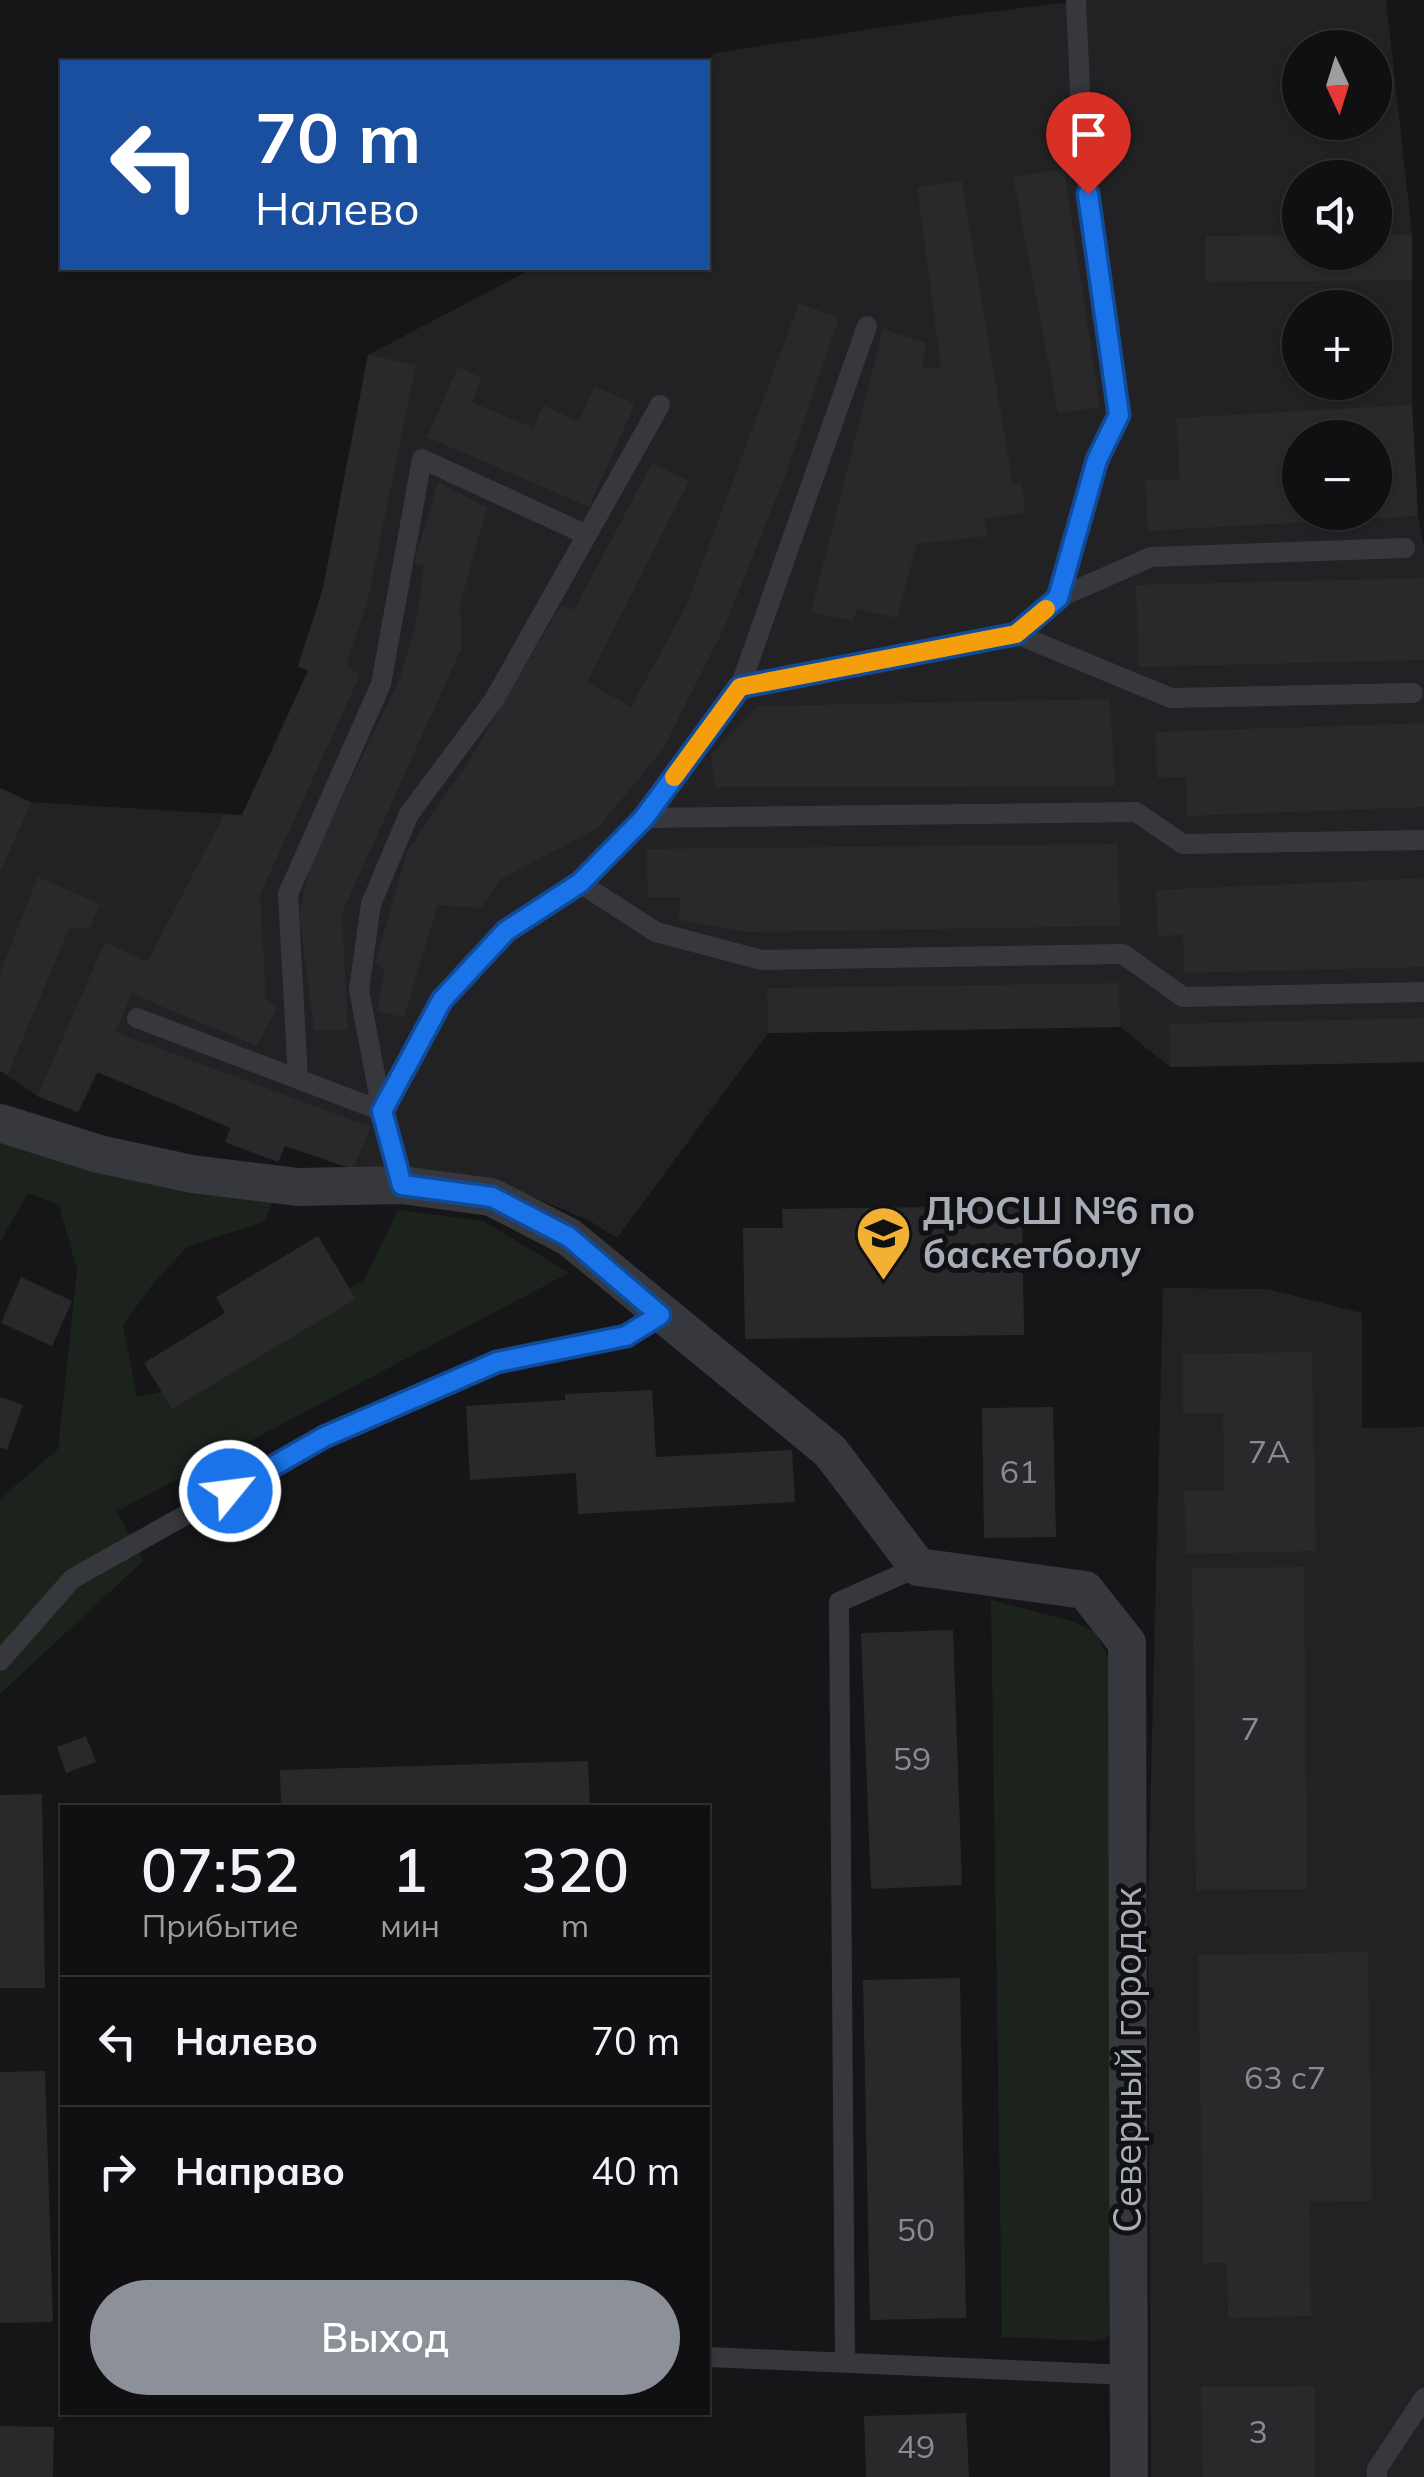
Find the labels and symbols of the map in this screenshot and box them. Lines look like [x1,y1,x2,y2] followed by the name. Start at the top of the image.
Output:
[1282,30,1392,140] north arrow
[1046,92,1131,195] pin
[923,1186,1195,1278] place label: ДЮСШ №6 по баскетболу
[854,1203,914,1282] school or university icon: ДЮСШ №6 по баскетболу
[1248,1431,1290,1471] house number: 7А
[178,1439,282,1543] position arrow
[1000,1451,1038,1491] house number: 61
[1240,1708,1260,1748] house number: 7
[893,1738,931,1778] house number: 59
[1103,1887,1151,2233] street label: Северный городок
[1244,2057,1326,2097] house number: 63 с7
[897,2209,935,2249] house number: 50
[1248,2411,1268,2451] house number: 3
[897,2426,935,2466] house number: 49

